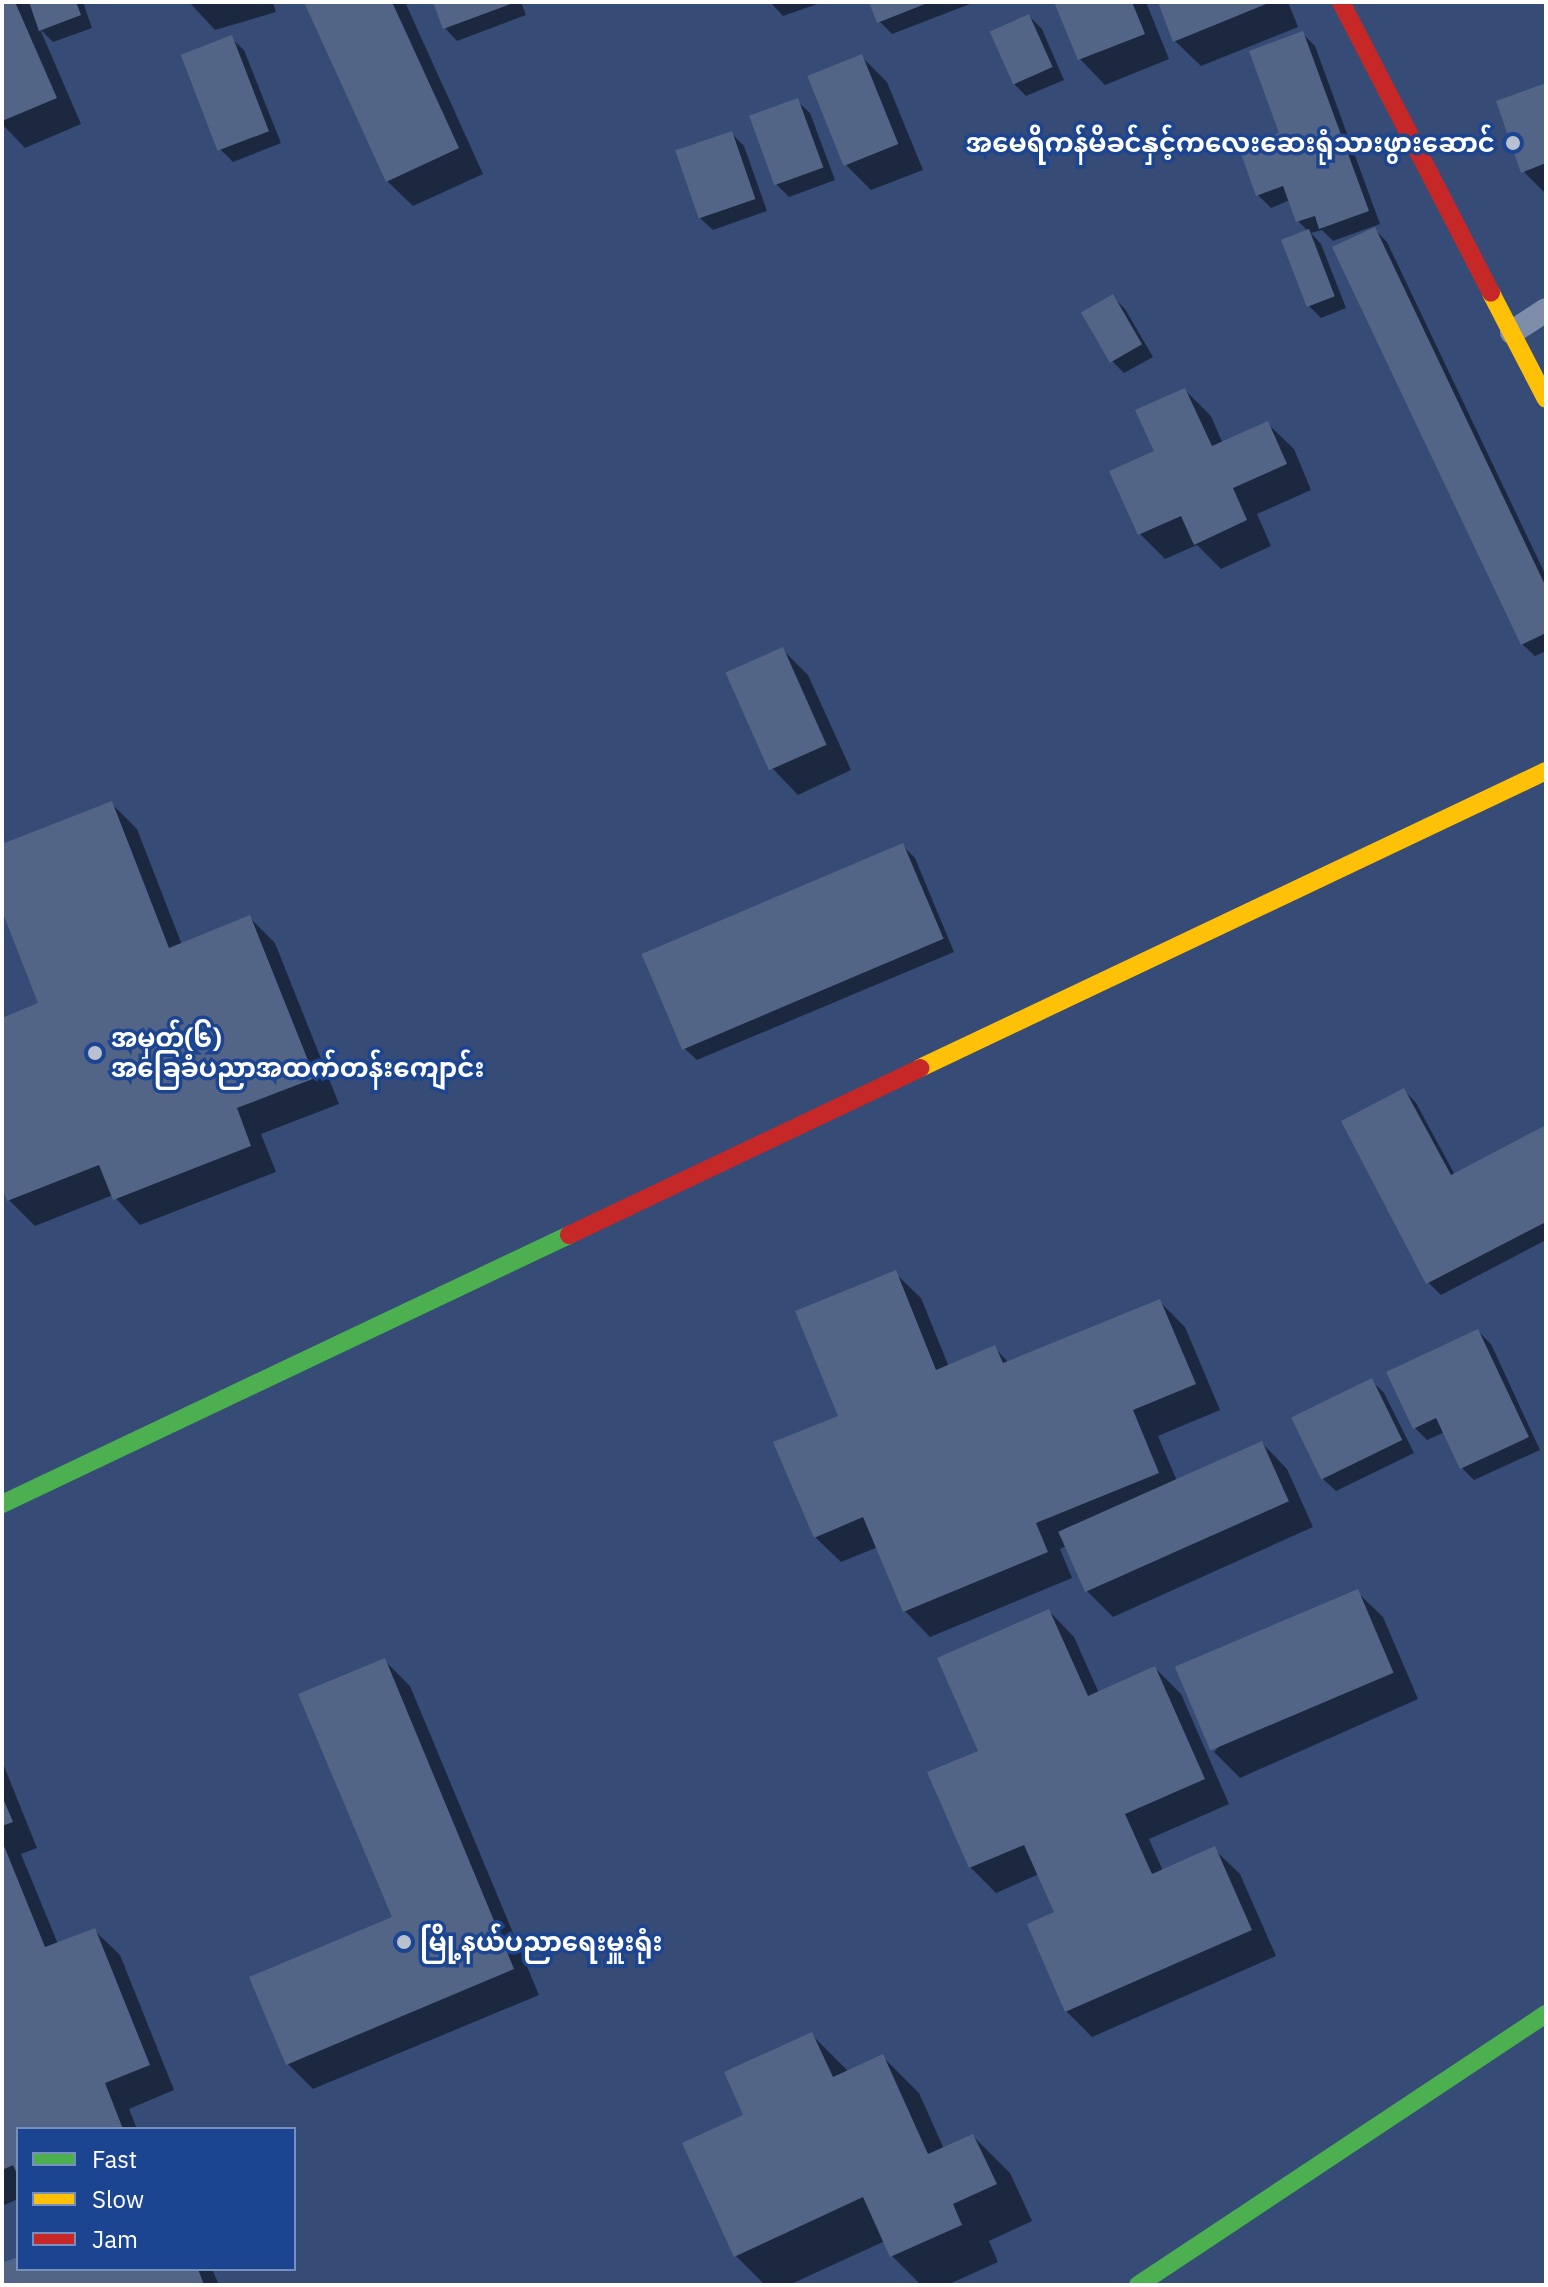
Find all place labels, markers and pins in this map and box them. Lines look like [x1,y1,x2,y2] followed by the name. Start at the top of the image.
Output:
[966,127,1495,159] place label: အမေရိကန်မိခင်နှင့်ကလေးဆေးရုံသားဖွားဆောင်
[1502,132,1524,154] marker: အမေရိကန်မိခင်နှင့်ကလေးဆေးရုံသားဖွားဆောင်
[111,1022,484,1084] place label: အမှတ်(၆) အခြေခံပညာအထက်တန်းကျောင်း
[86,1044,104,1062] marker: အမှတ်(၆) အခြေခံပညာအထက်တန်းကျောင်း
[420,1926,663,1958] place label: မြို့နယ်ပညာရေးမှူးရုံး
[395,1933,413,1951] marker: မြို့နယ်ပညာရေးမှူးရုံး

